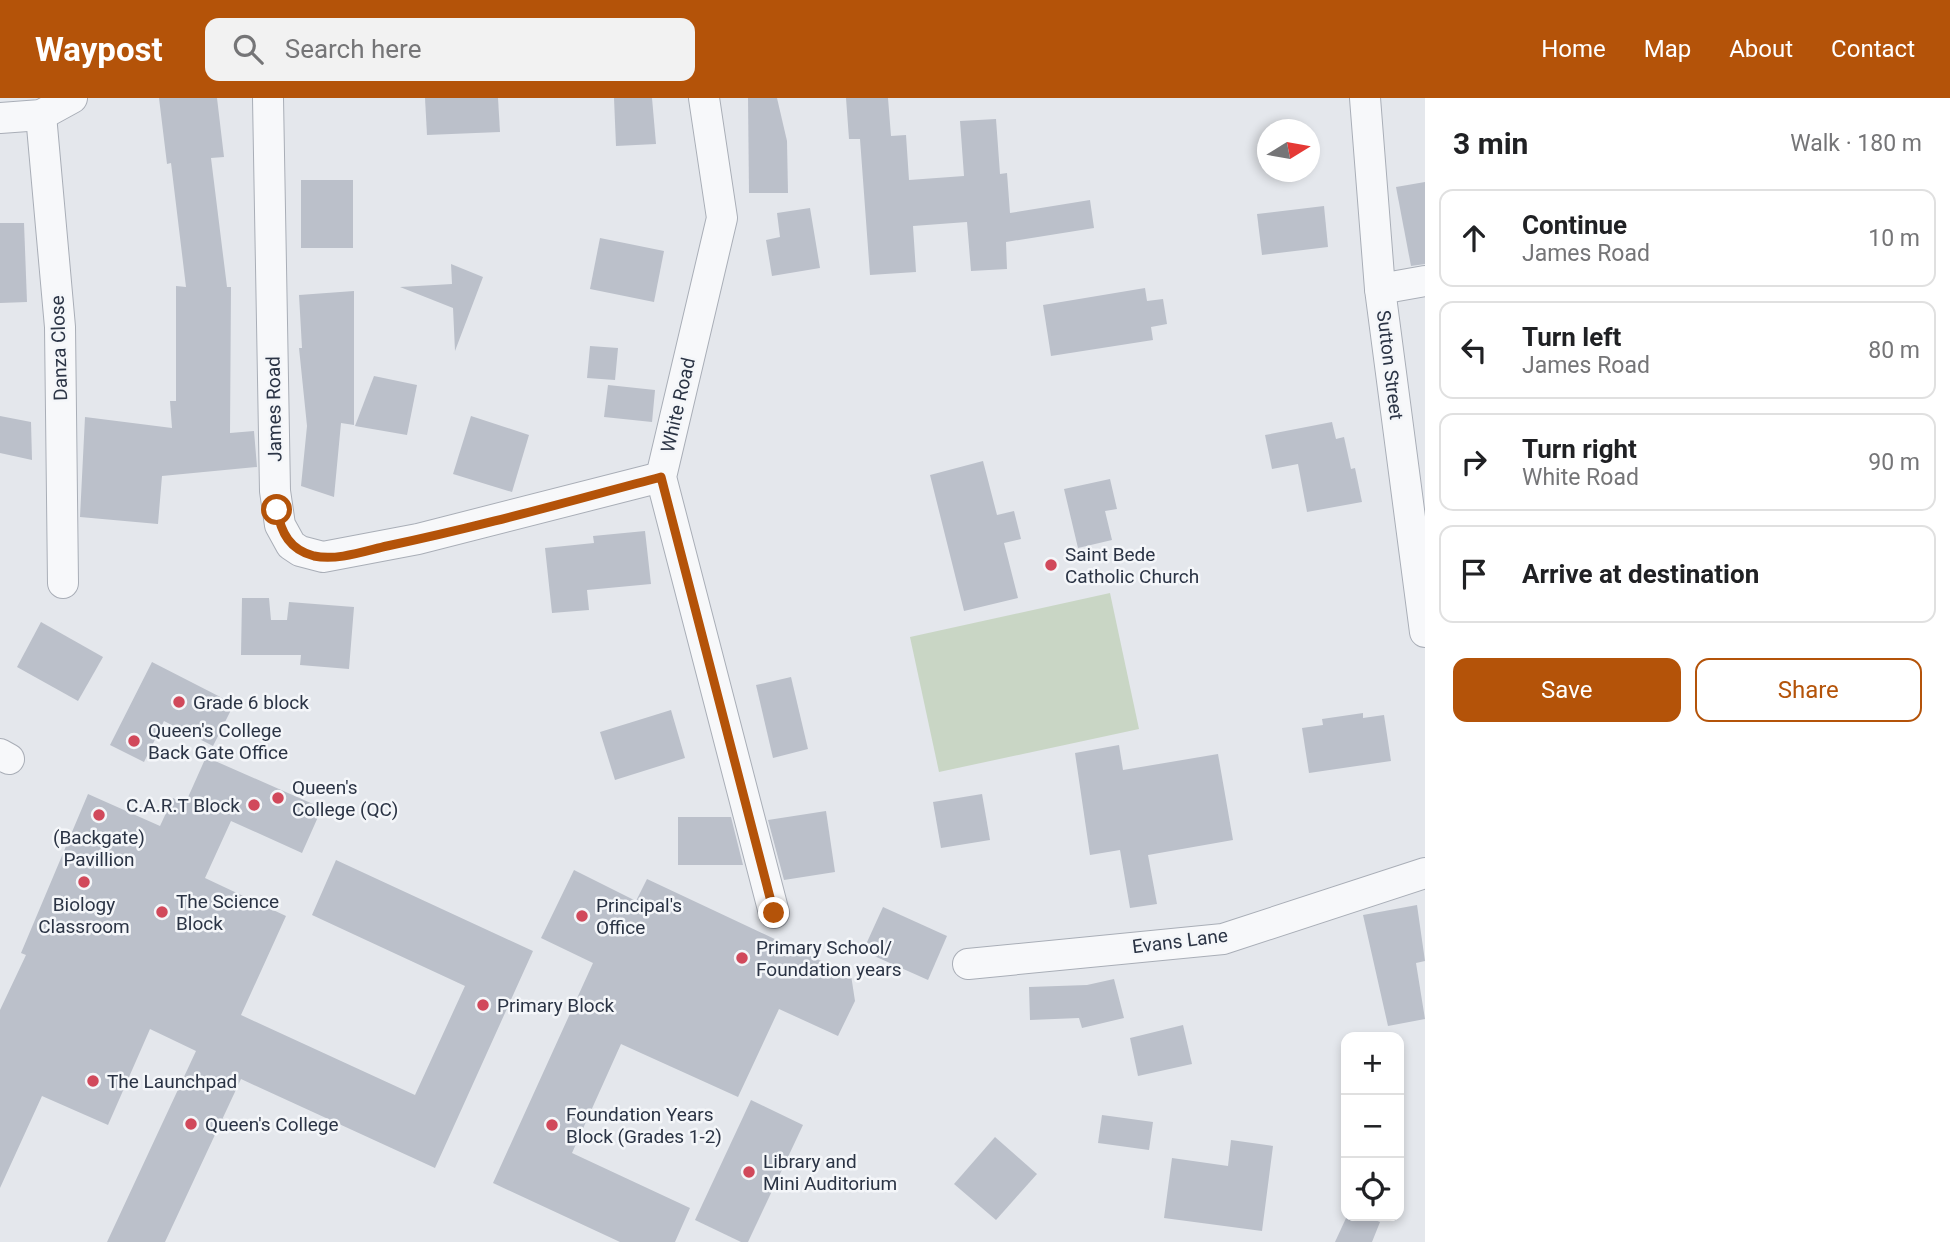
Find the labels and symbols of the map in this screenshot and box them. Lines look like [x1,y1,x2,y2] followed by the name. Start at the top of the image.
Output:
[1257,119,1320,182] north arrow
[46,295,72,401] street label: Danza Close
[1372,309,1408,421] street label: Sutton Street
[656,355,700,455] street label: White Road
[262,356,286,462] street label: James Road
[261,494,292,525] route start
[1065,543,1199,588] place label: Saint Bede Catholic Church
[1043,557,1059,573] marker: Saint Bede Catholic Church
[193,691,309,714] place label: Grade 6 block
[171,694,187,710] marker: Grade 6 block
[148,719,288,764] place label: Queen's College Back Gate Office
[126,733,142,749] marker: Queen's College Back Gate Office
[292,776,398,821] place label: Queen's College (QC)
[270,790,286,806] marker: Queen's College (QC)
[126,794,240,817] place label: C.A.R.T Block
[246,797,262,813] marker: C.A.R.T Block
[91,807,107,823] marker: (Backgate) Pavillion
[53,826,145,871] place label: (Backgate) Pavillion
[76,874,92,890] marker: Biology Classroom
[176,890,279,935] place label: The Science Block
[38,893,130,938] place label: Biology Classroom
[596,894,682,939] place label: Principal's Office
[758,897,789,928] route end
[154,904,170,920] marker: The Science Block
[574,908,590,924] marker: Principal's Office
[1131,924,1229,958] street label: Evans Lane
[756,936,902,981] place label: Primary School/ Foundation years
[734,950,750,966] marker: Primary School/ Foundation years
[497,994,615,1017] place label: Primary Block
[475,997,491,1013] marker: Primary Block
[107,1070,237,1093] place label: The Launchpad
[85,1073,101,1089] marker: The Launchpad
[566,1103,722,1148] place label: Foundation Years Block (Grades 1-2)
[205,1113,339,1136] place label: Queen's College
[183,1116,199,1132] marker: Queen's College
[544,1117,560,1133] marker: Foundation Years Block (Grades 1-2)
[763,1150,897,1195] place label: Library and Mini Auditorium
[741,1164,757,1180] marker: Library and Mini Auditorium

